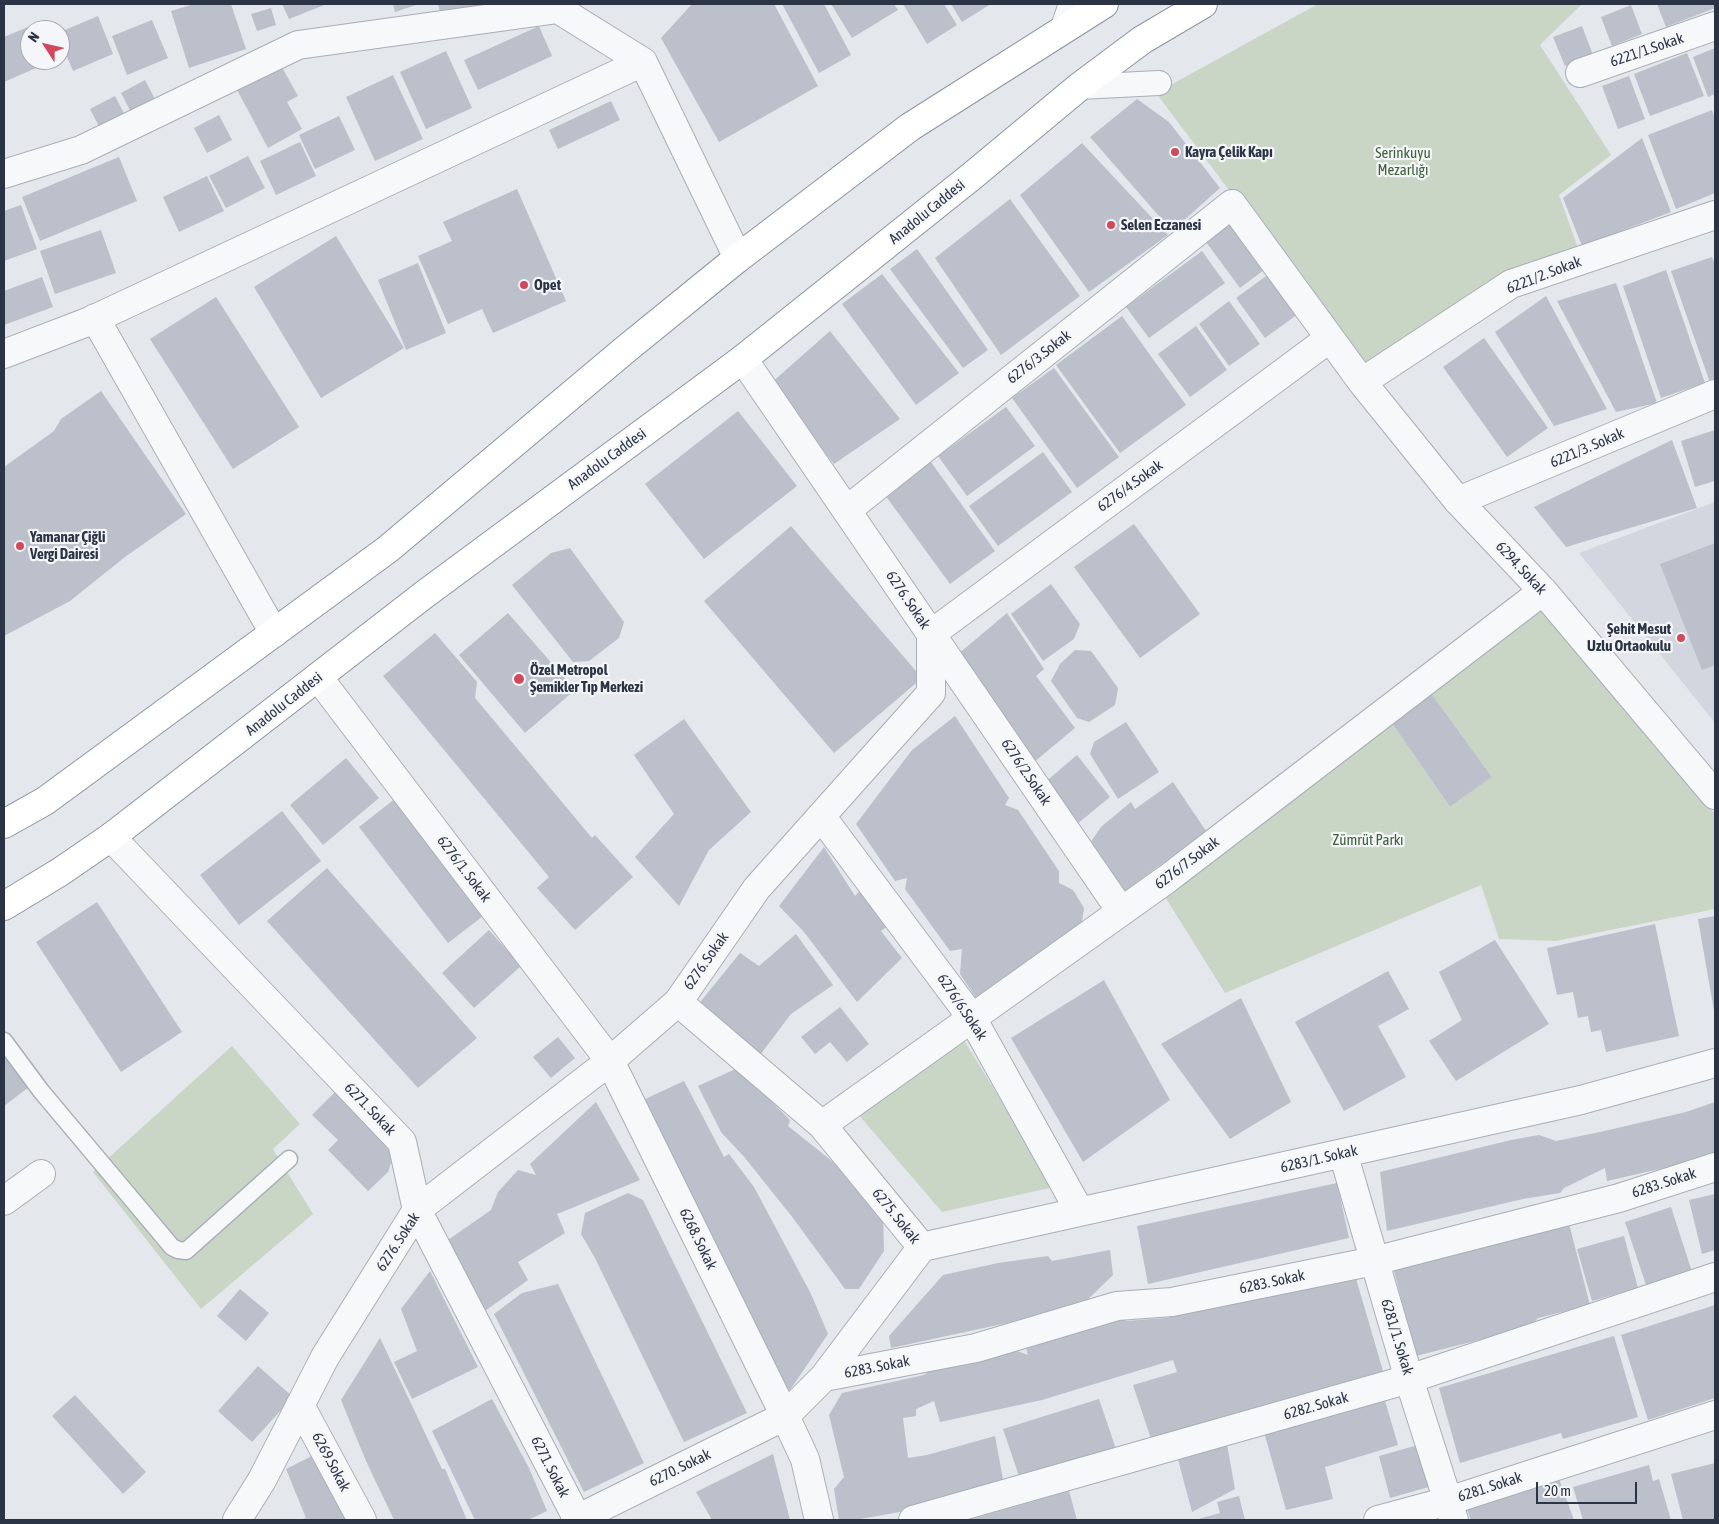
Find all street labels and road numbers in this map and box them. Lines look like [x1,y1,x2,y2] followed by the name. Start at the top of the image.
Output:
[1608,29,1686,71] street label: 6221/1.Sokak
[885,176,969,248] street label: Anadolu Caddesi
[1504,253,1584,297] street label: 6221/2. Sokak
[1003,326,1075,388] street label: 6276/3.Sokak
[1547,424,1627,472] street label: 6221/3. Sokak
[564,425,650,493] street label: Anadolu Caddesi
[1094,456,1166,516] street label: 6276/4.Sokak
[1492,538,1550,598] street label: 6294. Sokak
[882,567,934,633] street label: 6276. Sokak
[242,668,326,740] street label: Anadolu Caddesi
[997,735,1055,809] street label: 6276/2.Sokak
[433,832,495,906] street label: 6276/1. Sokak
[1151,833,1223,893] street label: 6276/7.Sokak
[680,929,732,993] street label: 6276. Sokak
[933,970,991,1044] street label: 6276/6.Sokak
[340,1079,400,1139] street label: 6271. Sokak
[1279,1141,1359,1177] street label: 6283/1. Sokak
[1630,1164,1698,1202] street label: 6283. Sokak
[868,1185,924,1247] street label: 6275. Sokak
[675,1205,721,1273] street label: 6268. Sokak
[372,1209,424,1275] street label: 6276. Sokak
[1238,1266,1306,1298] street label: 6283. Sokak
[1377,1297,1417,1377] street label: 6281/1. Sokak
[843,1352,911,1382] street label: 6283. Sokak
[1282,1388,1350,1424] street label: 6282. Sokak
[308,1429,354,1495] street label: 6269.Sokak
[527,1433,573,1501] street label: 6271. Sokak
[646,1445,714,1491] street label: 6270. Sokak
[1456,1468,1524,1506] street label: 6281. Sokak

